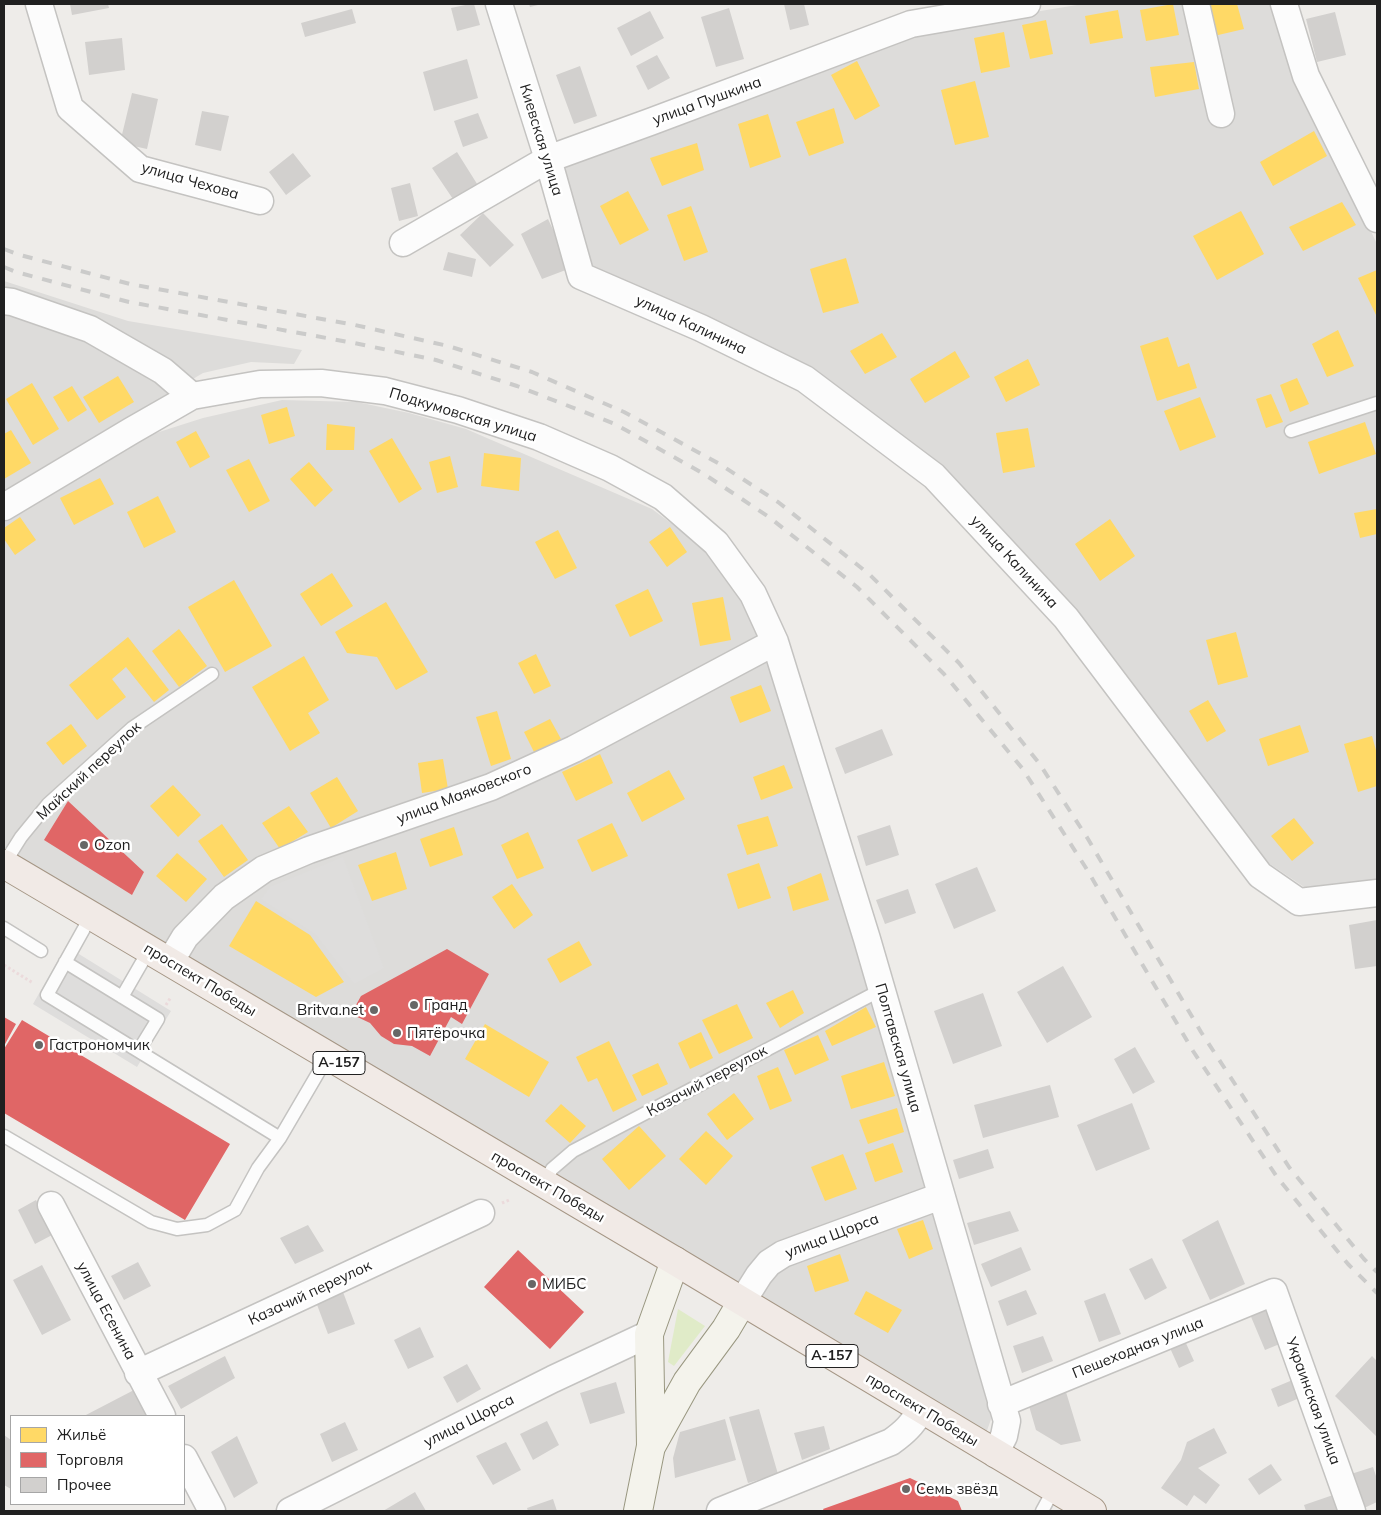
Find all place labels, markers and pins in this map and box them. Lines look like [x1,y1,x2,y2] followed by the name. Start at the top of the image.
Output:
[94,836,131,854] place label: Ozon
[78,839,90,851] marker: Ozon
[424,996,468,1014] place label: Гранд
[408,999,420,1011] marker: Гранд
[297,1001,364,1019] place label: Britva.net
[368,1004,380,1016] marker: Britva.net
[407,1024,485,1042] place label: Пятёрочка
[391,1027,403,1039] marker: Пятёрочка
[49,1036,150,1054] place label: Гастрономчик
[33,1039,45,1051] marker: Гастрономчик
[542,1275,586,1293] place label: МИБС
[526,1278,538,1290] marker: МИБС
[916,1480,998,1498] place label: Семь звёзд
[900,1483,912,1495] marker: Семь звёзд

